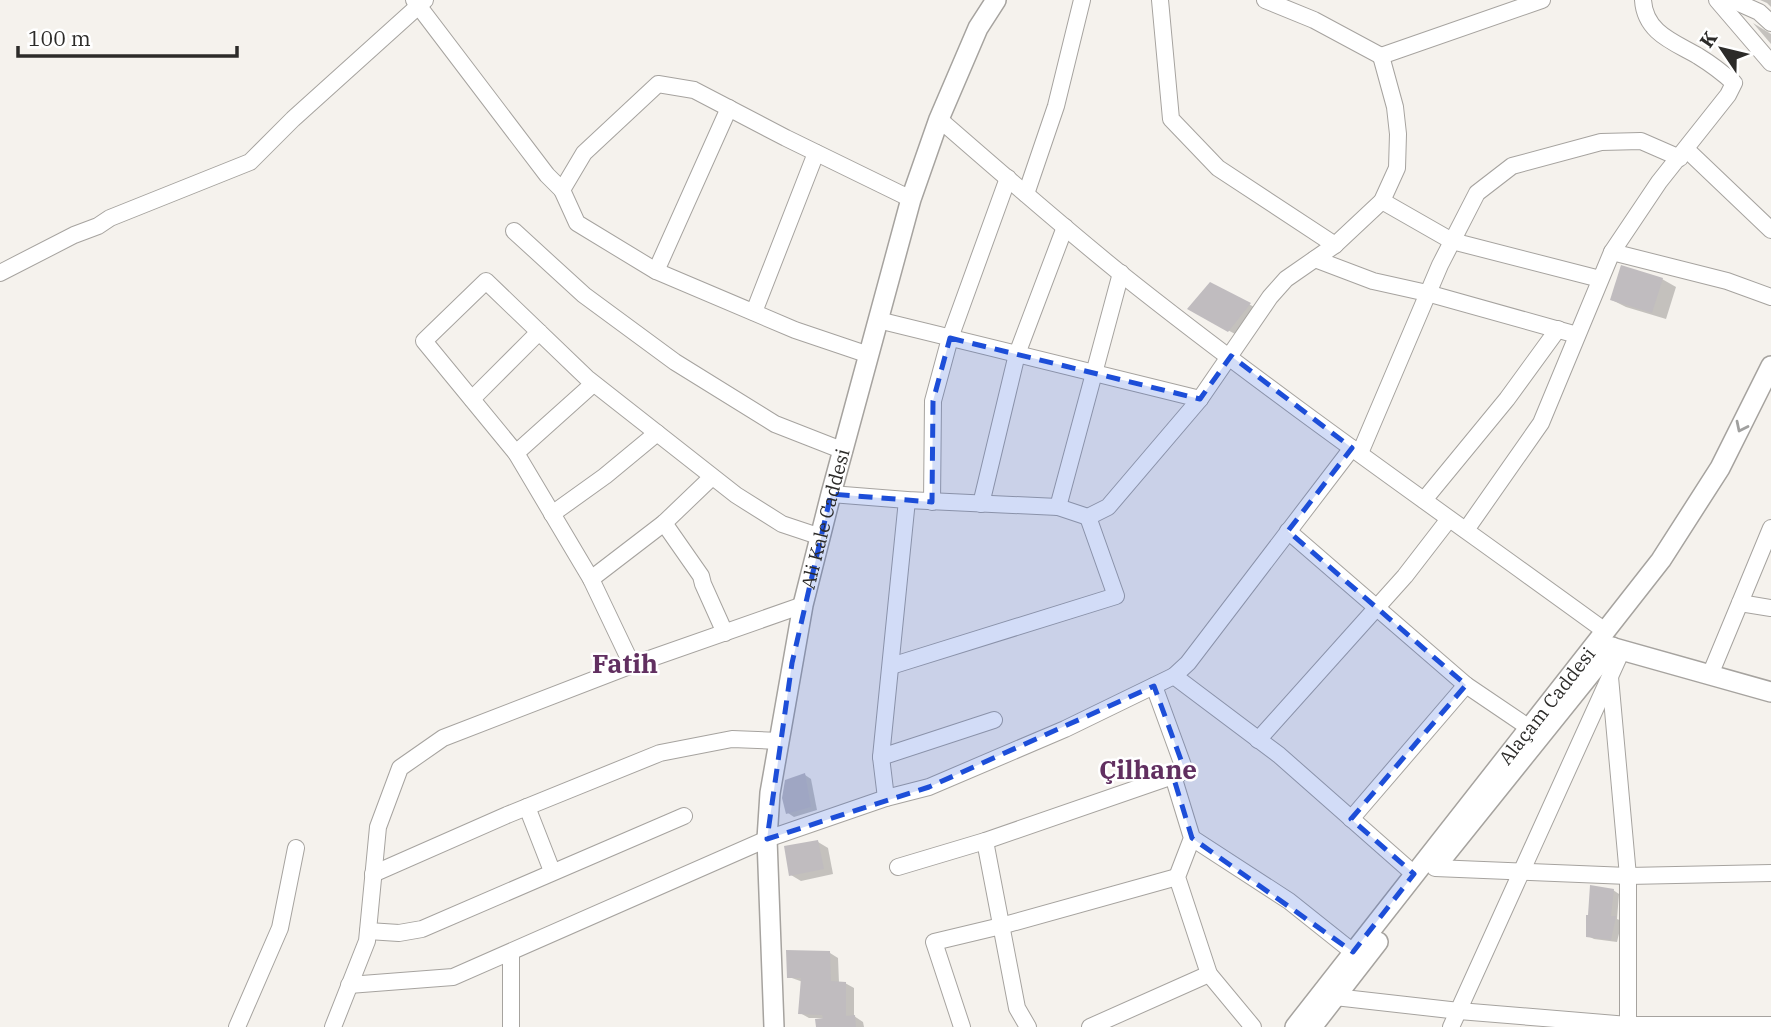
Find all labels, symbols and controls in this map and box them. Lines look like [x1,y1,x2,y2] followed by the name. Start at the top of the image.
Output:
[18,14,236,58] scale bar
[1687,14,1757,84] north arrow
[28,24,91,52] text: 100 m
[1694,26,1722,52] text: K
[1736,420,1750,432] one-way arrow
[796,446,855,592] street label: Ali Kale Caddesi
[1493,642,1600,769] street label: Alaçam Caddesi
[592,646,658,680] district label: Fatih
[1099,752,1197,786] district label: Çilhane

